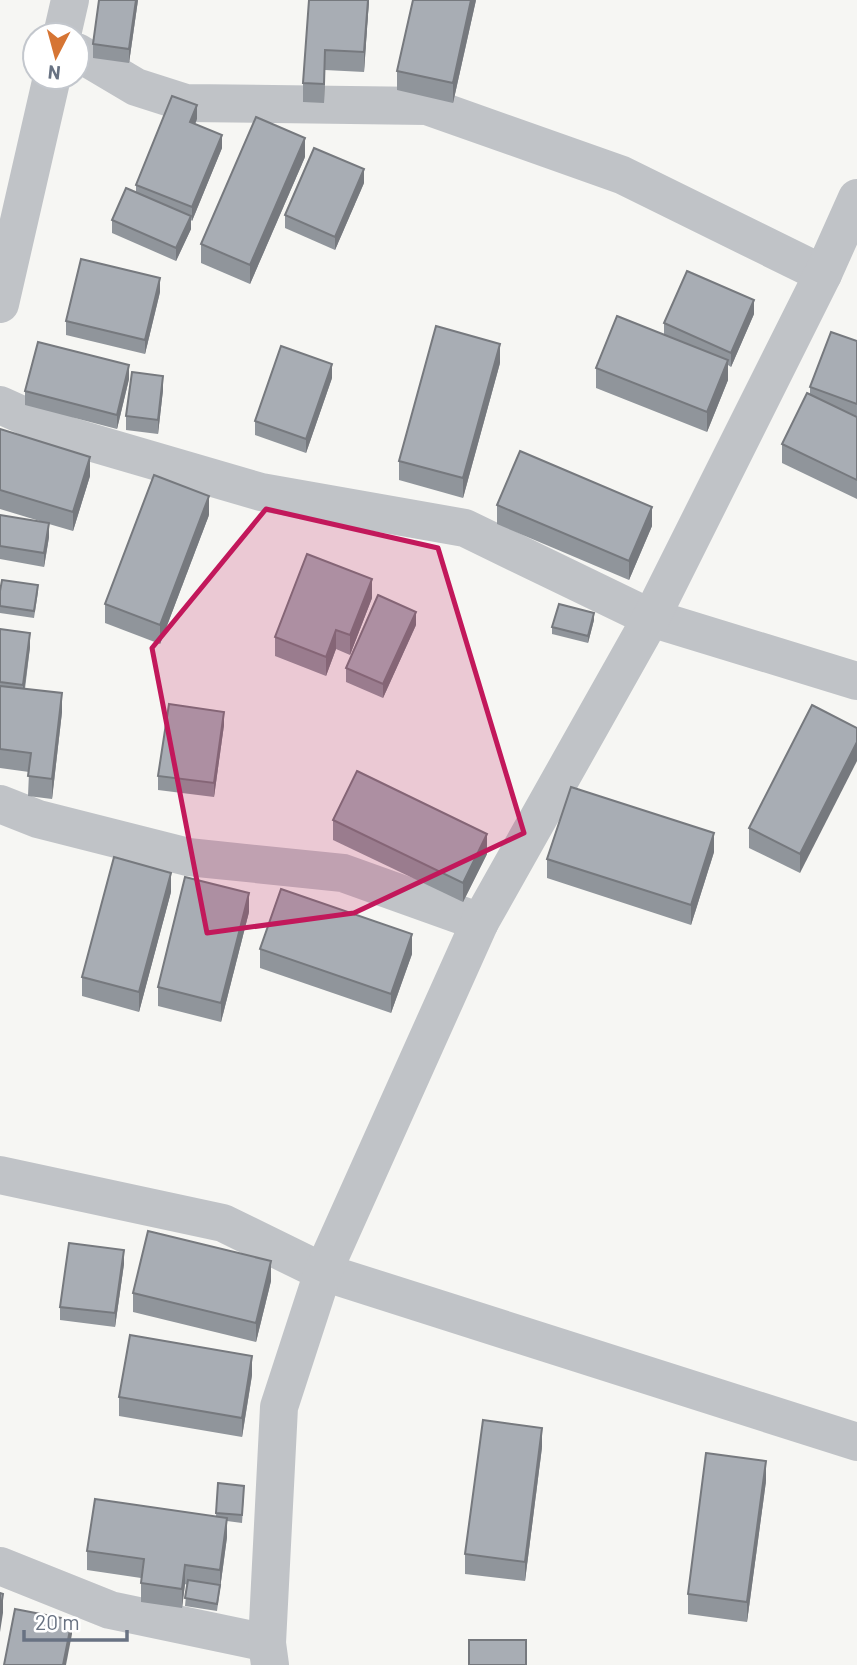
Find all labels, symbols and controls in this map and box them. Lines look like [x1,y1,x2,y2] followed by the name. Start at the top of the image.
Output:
[21,21,91,91] north arrow
[47,61,62,86] text: N
[24,1598,128,1642] scale bar
[35,1609,80,1634] text: 20 m

